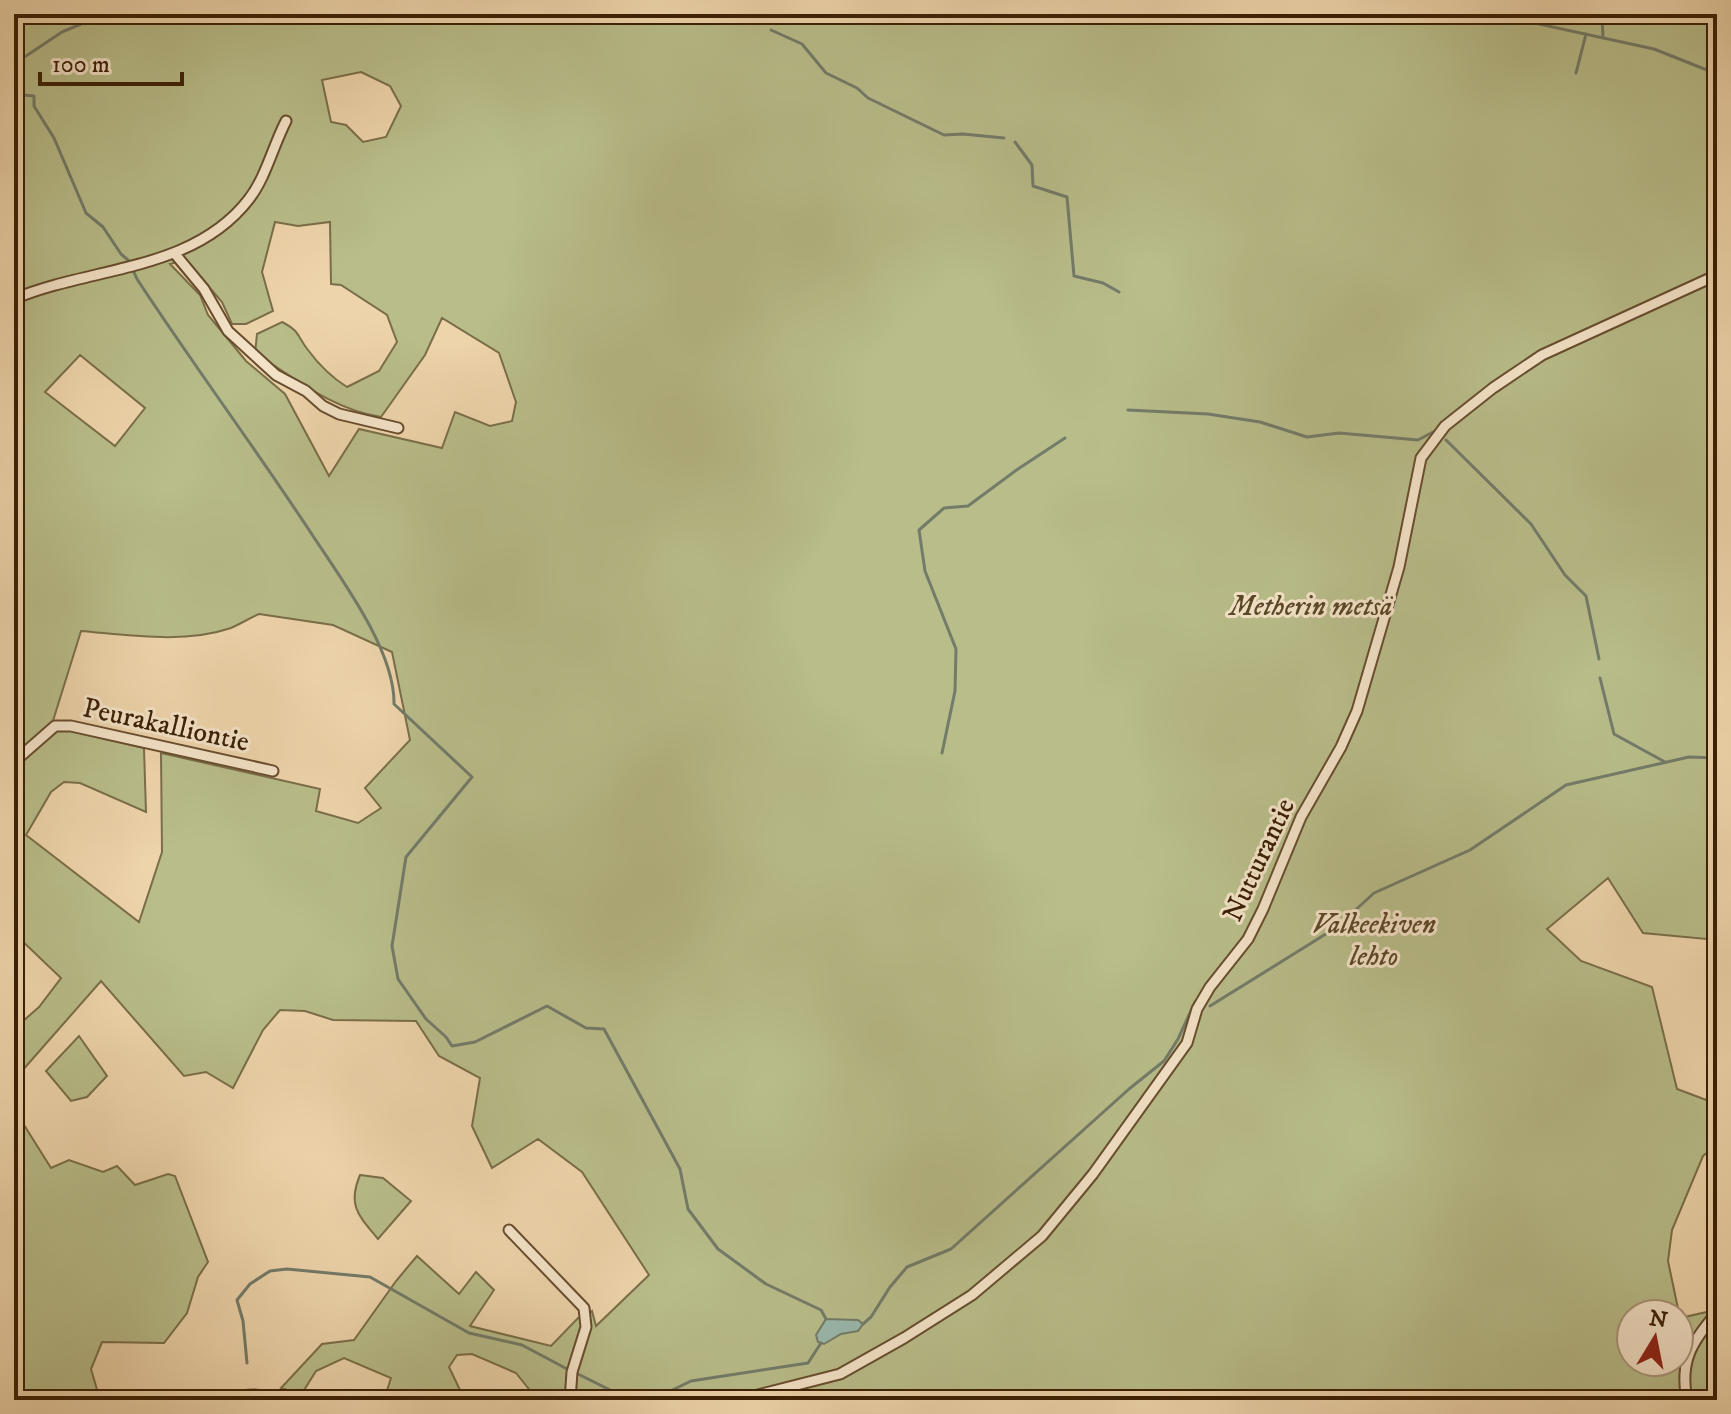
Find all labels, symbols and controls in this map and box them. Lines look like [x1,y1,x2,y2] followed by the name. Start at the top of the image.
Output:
[40,36,182,86] scale bar
[52,50,110,80] text: 100 m
[1228,589,1393,624] park label: Metherin metsä
[80,690,252,760] street label: Peurakalliontie
[1215,793,1303,927] street label: Nutturantie
[1312,907,1436,974] park label: Valkeekiven lehto
[1615,1298,1695,1378] north arrow
[1647,1305,1669,1335] text: N

